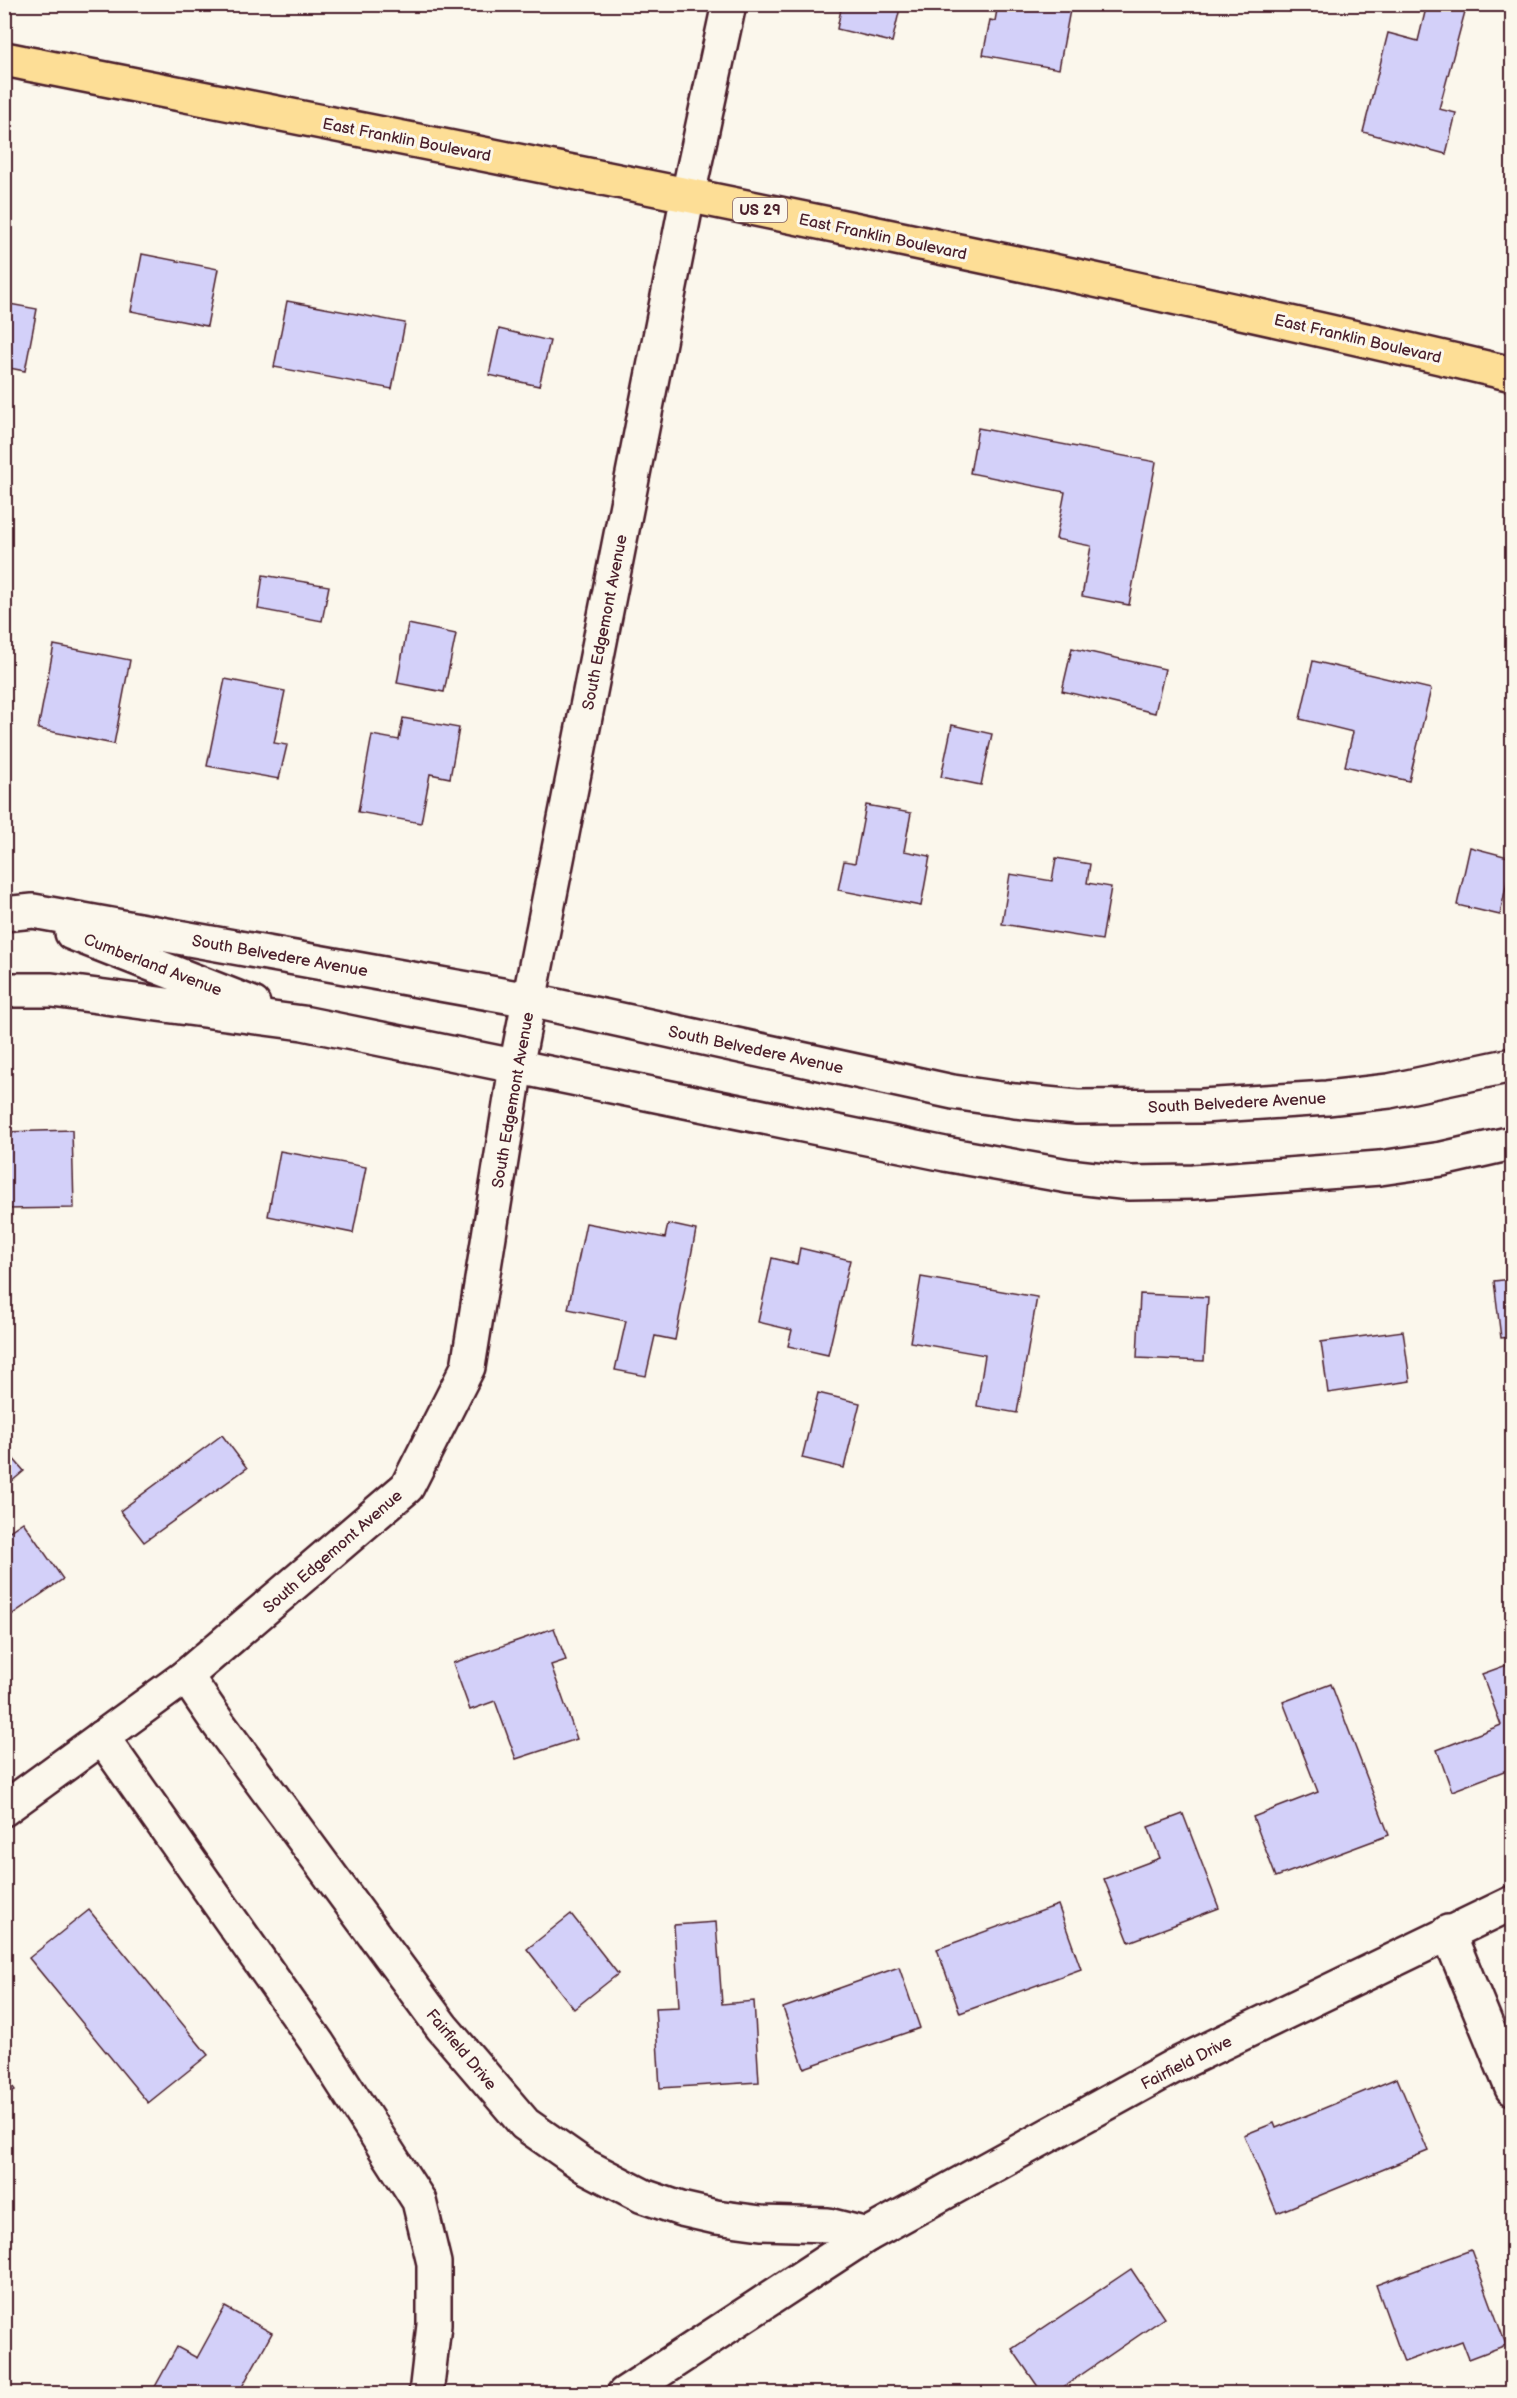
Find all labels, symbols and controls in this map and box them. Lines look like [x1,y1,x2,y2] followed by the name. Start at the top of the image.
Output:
[321,115,493,166] street label: East Franklin Boulevard
[733,198,787,222] road number: US 29
[797,210,968,265] street label: East Franklin Boulevard
[1272,311,1443,368] street label: East Franklin Boulevard
[579,532,632,712] street label: South Edgemont Avenue
[81,930,225,1001] street label: Cumberland Avenue
[190,932,370,981] street label: South Belvedere Avenue
[489,1010,538,1190] street label: South Edgemont Avenue
[667,1023,845,1078] street label: South Belvedere Avenue
[1148,1089,1327,1118] street label: South Belvedere Avenue
[259,1486,407,1618] street label: South Edgemont Avenue
[422,2006,500,2095] street label: Fairfield Drive
[1138,2032,1236,2094] street label: Fairfield Drive

